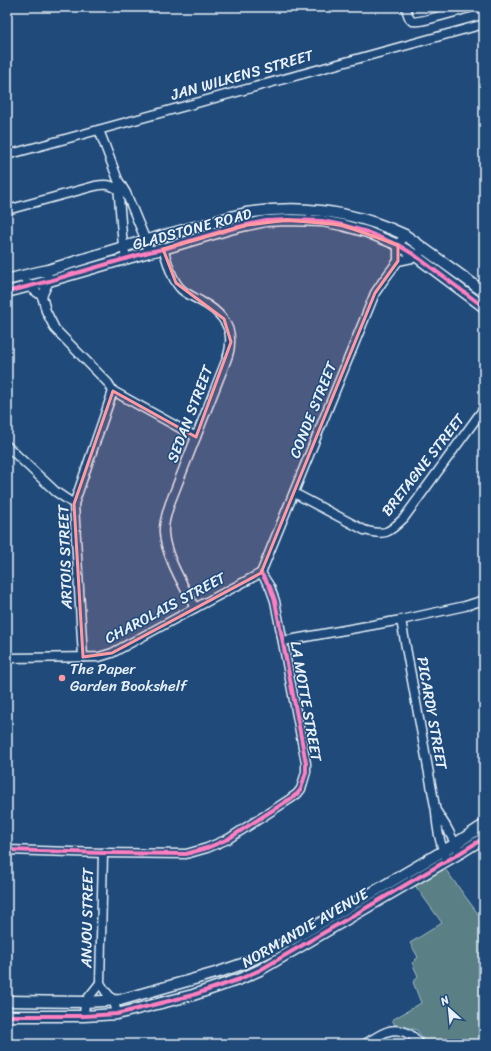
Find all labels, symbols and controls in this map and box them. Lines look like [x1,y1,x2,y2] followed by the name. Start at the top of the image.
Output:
[167,42,317,108] street label: JAN WILKENS STREET
[129,201,255,257] street label: GLADSTONE ROAD
[282,356,345,462] street label: CONDE STREET
[160,360,221,466] street label: SEDAN STREET
[375,407,472,522] street label: BRETAGNE STREET
[50,503,80,611] street label: ARTOIS STREET
[100,564,232,651] street label: CHAROLAIS STREET
[283,639,330,764] street label: LA MOTTE STREET
[409,655,455,773] street label: PICARDY STREET
[70,656,188,699] place label: The Paper Garden Bookshelf
[57,673,67,683] marker: The Paper Garden Bookshelf
[73,866,101,969] street label: ANJOU STREET
[237,880,375,975] street label: NORMANDIE AVENUE
[429,989,469,1029] north arrow
[436,990,453,1011] text: N

